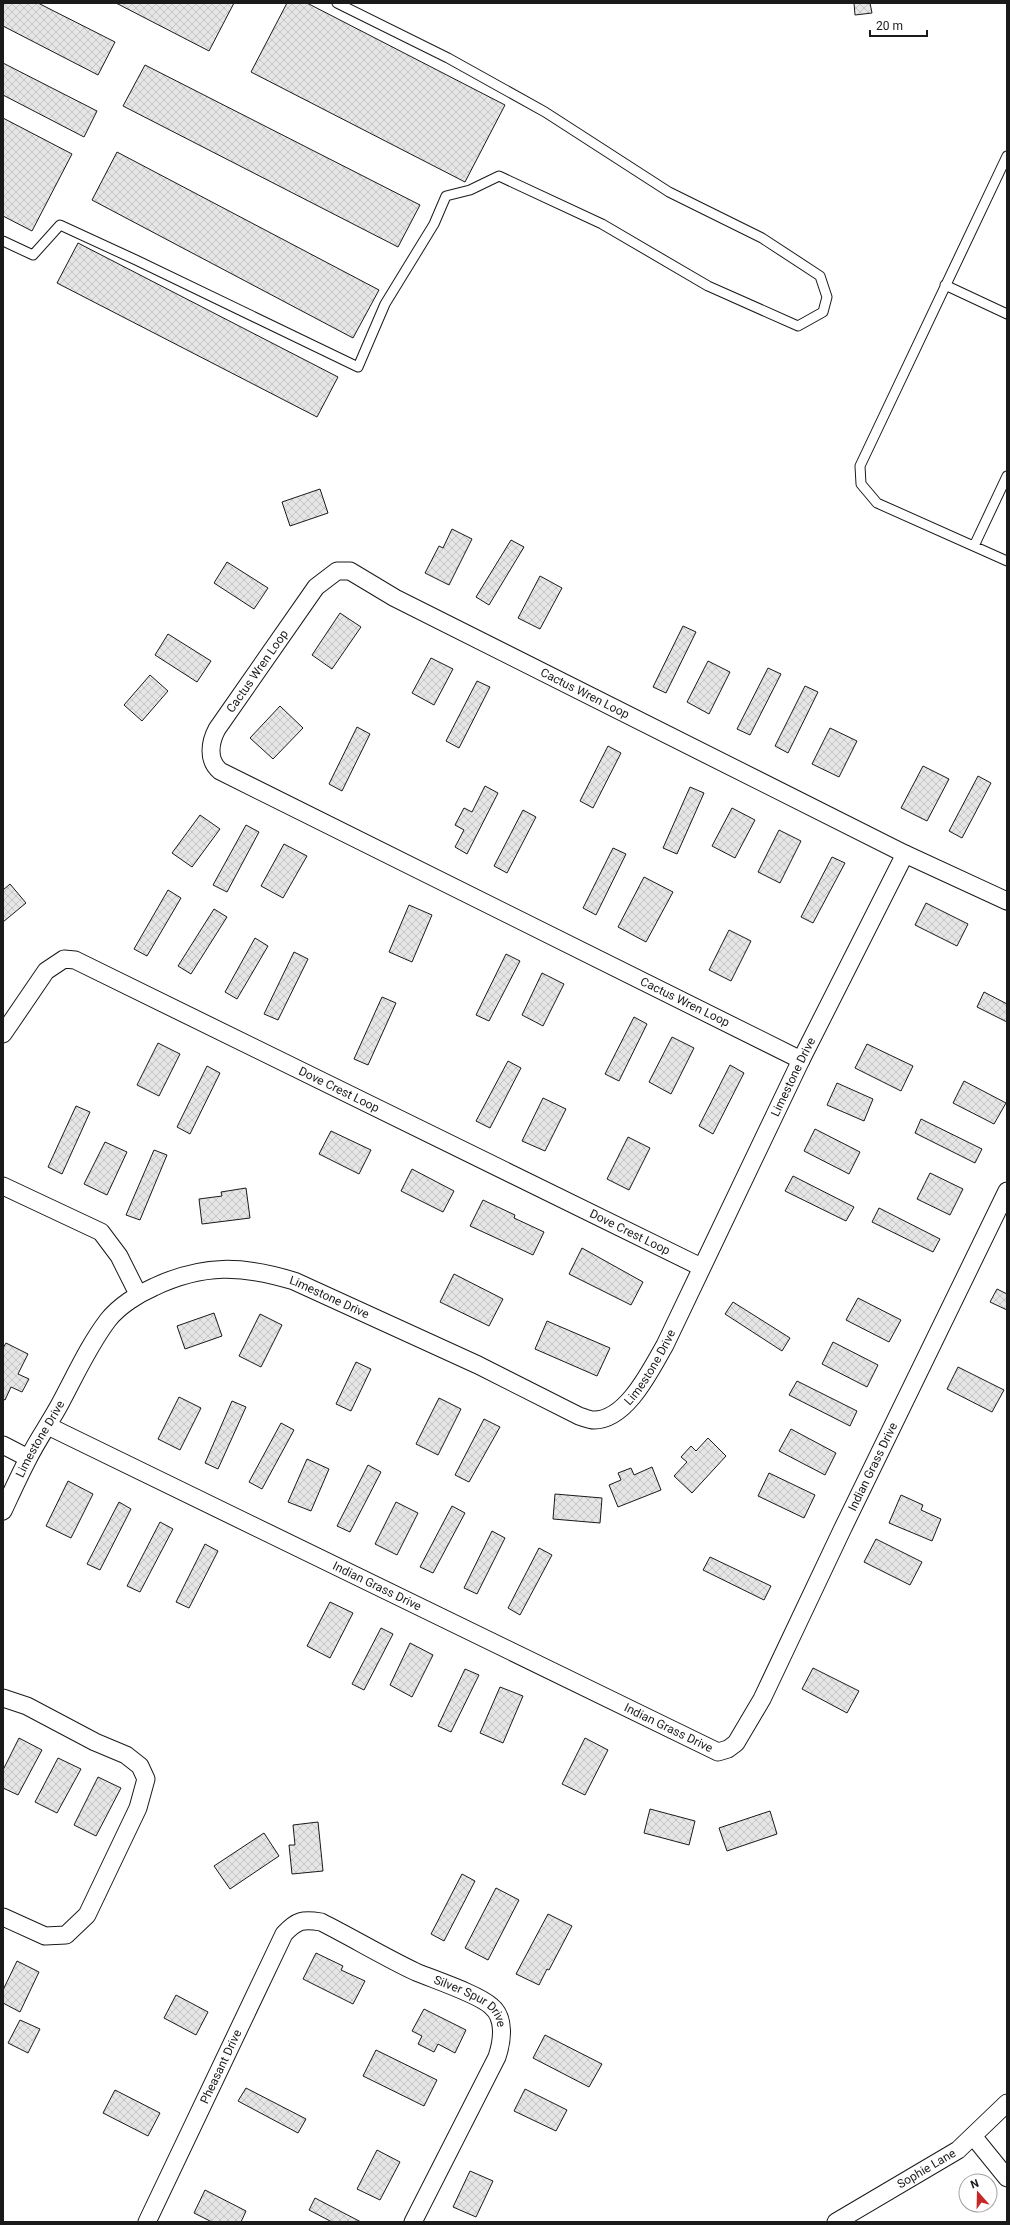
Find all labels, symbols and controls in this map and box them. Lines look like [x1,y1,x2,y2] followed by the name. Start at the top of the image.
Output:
[870,12,927,38] scale bar
[876,19,903,33] text: 20 m
[224,627,291,715] street label: Cactus Wren Loop
[538,665,632,722] street label: Cactus Wren Loop
[638,974,732,1030] street label: Cactus Wren Loop
[768,1035,818,1119] street label: Limestone Drive
[296,1064,382,1115] street label: Dove Crest Loop
[587,1206,673,1258] street label: Dove Crest Loop
[288,1273,371,1321] street label: Limestone Drive
[622,1327,678,1408] street label: Limestone Drive
[13,1398,67,1480] street label: Limestone Drive
[845,1420,900,1513] street label: Indian Grass Drive
[331,1559,424,1614] street label: Indian Grass Drive
[622,1700,715,1755] street label: Indian Grass Drive
[432,1973,508,2028] street label: Silver Spur Drive
[197,2027,244,2106] street label: Pheasant Drive
[895,2146,958,2191] street label: Sophie Lane
[958,2173,998,2213] north arrow
[969,2177,981,2192] text: N

